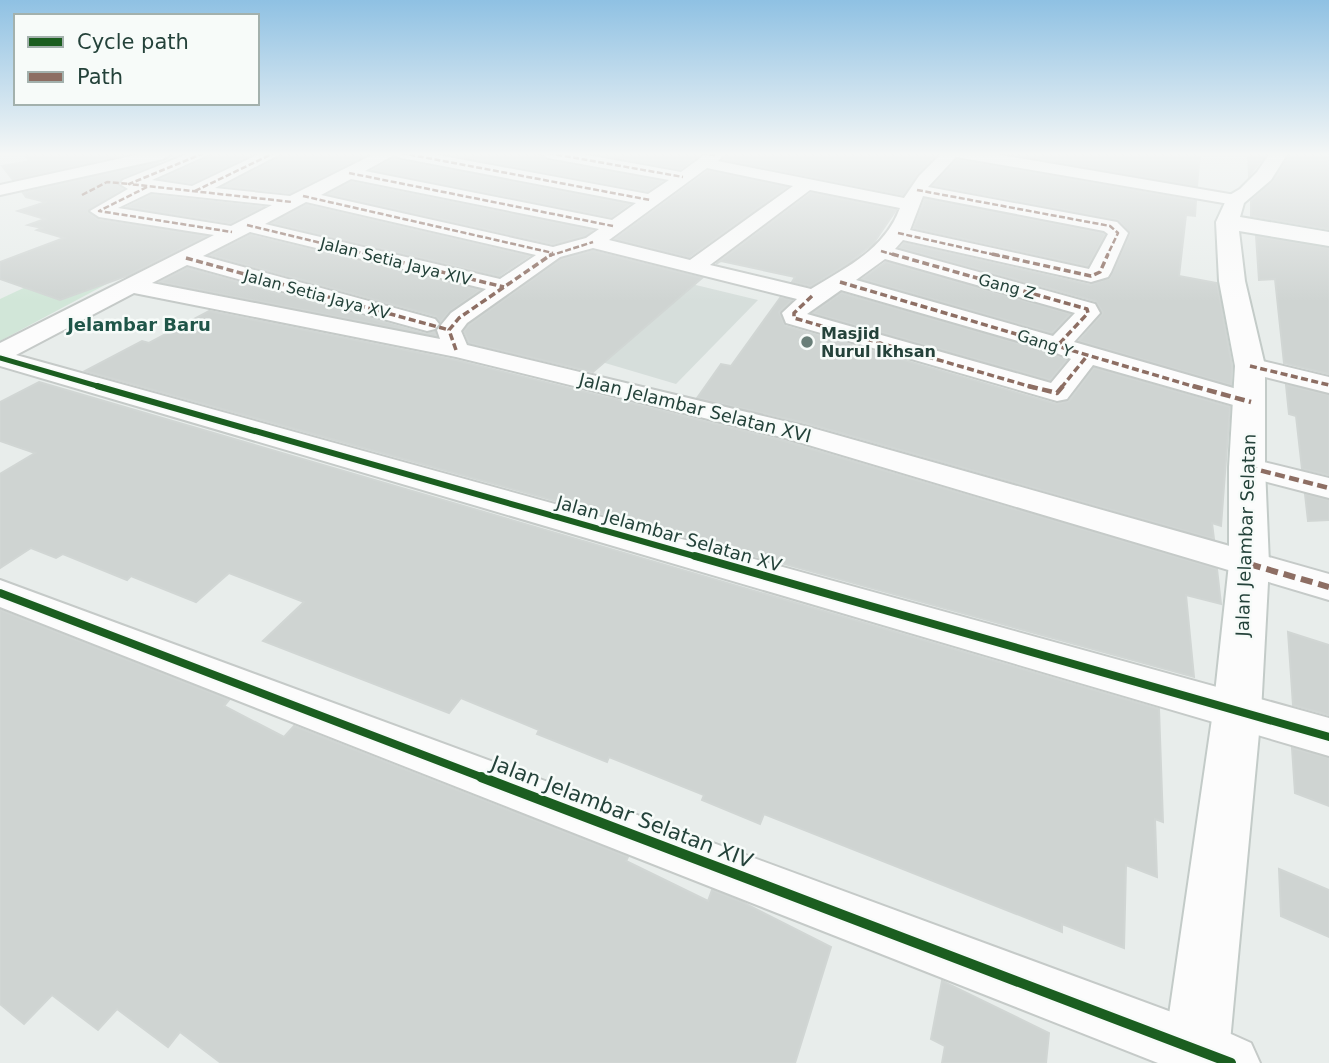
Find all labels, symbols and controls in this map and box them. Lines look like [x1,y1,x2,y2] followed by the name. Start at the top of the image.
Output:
[14,14,259,105] legend
[77,30,189,54] text: Cycle path
[77,65,123,89] text: Path
[317,233,473,289] street label: Jalan Setia Jaya XIV
[241,266,392,323] street label: Jalan Setia Jaya XV
[976,270,1038,303] street label: Gang Z
[65,314,211,335] district label: Jelambar Baru
[821,324,936,361] place label: Masjid Nurul Ikhsan
[1015,326,1075,361] street label: Gang Y
[799,334,815,350] marker: Masjid Nurul Ikhsan
[576,368,813,447] street label: Jalan Jelambar Selatan XVI
[1231,433,1260,638] street label: Jalan Jelambar Selatan
[553,491,785,576] street label: Jalan Jelambar Selatan XV
[486,750,757,873] street label: Jalan Jelambar Selatan XIV

